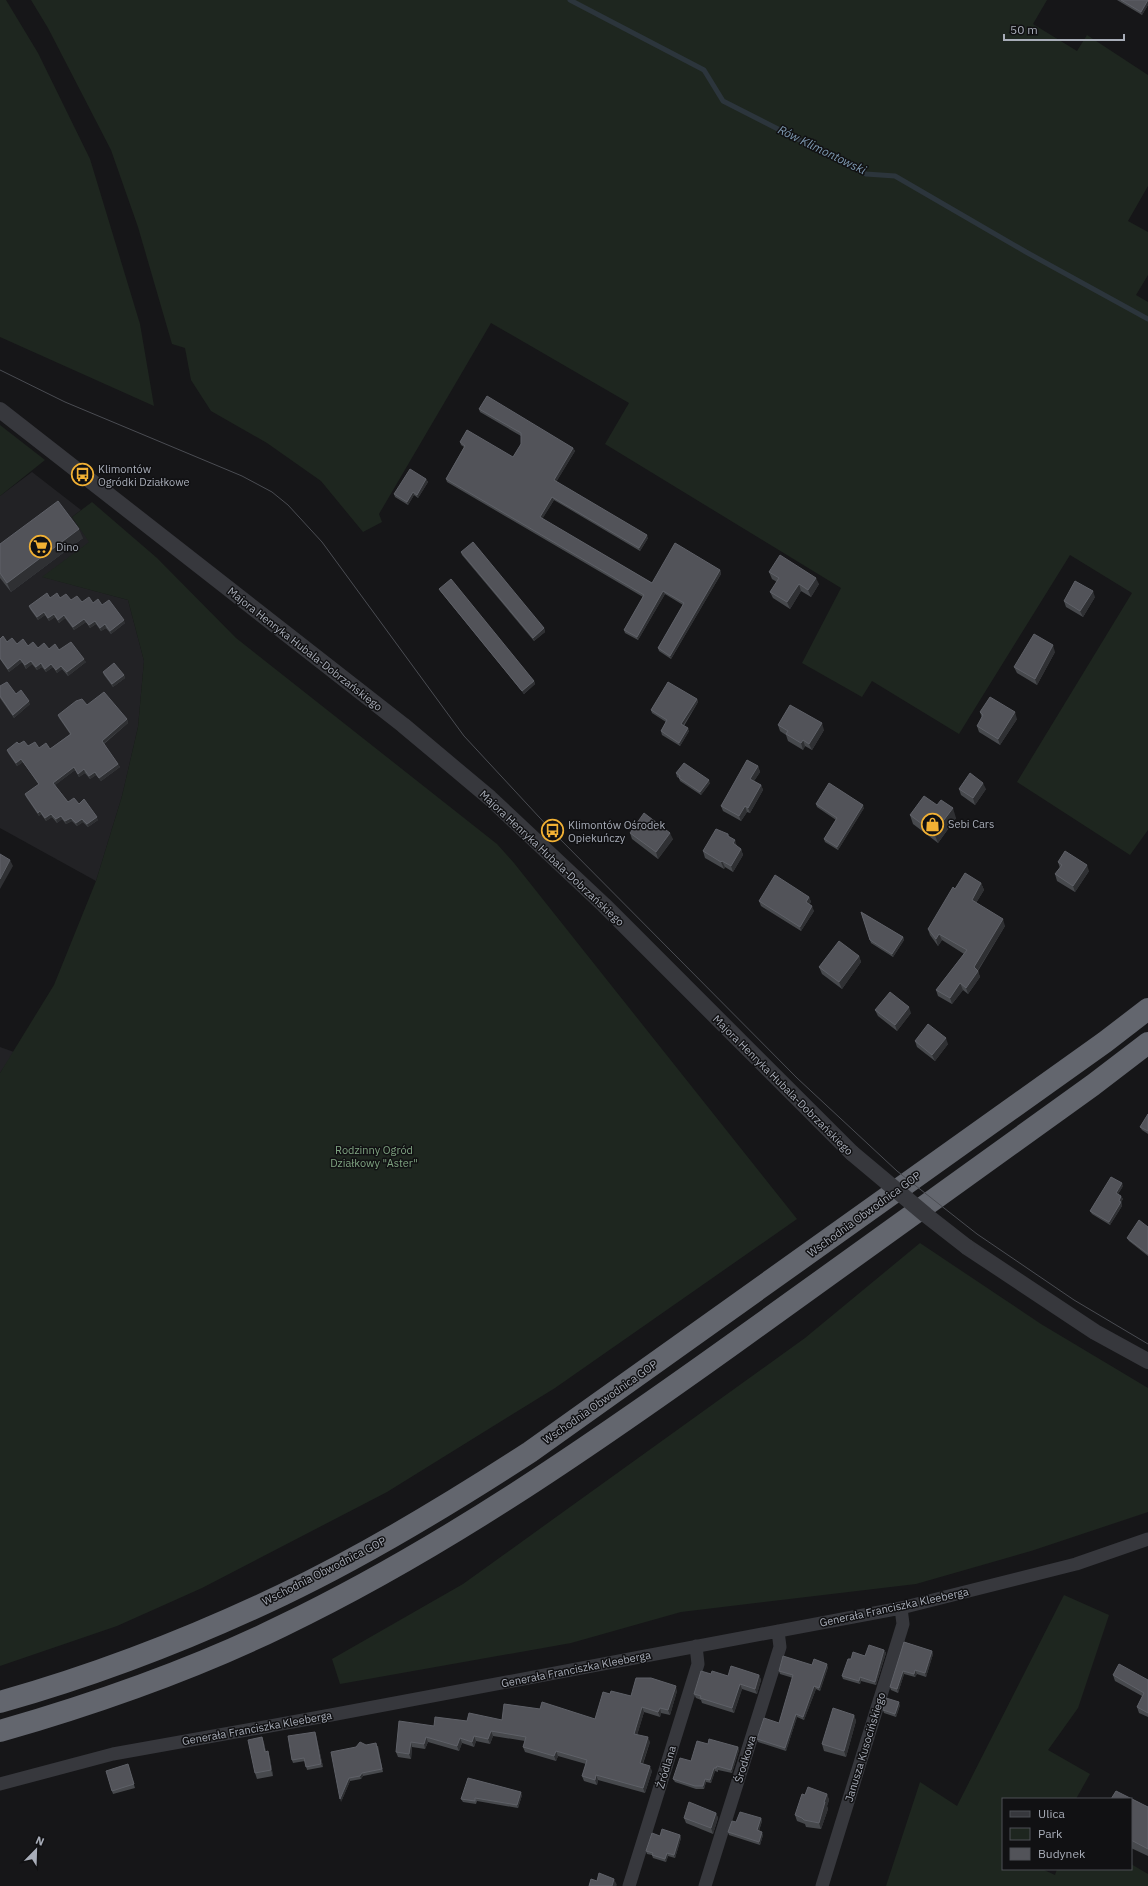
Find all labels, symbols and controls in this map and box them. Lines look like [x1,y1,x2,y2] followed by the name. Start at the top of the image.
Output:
[1004,16,1124,42] scale bar
[1010,22,1038,37] text: 50 m
[776,122,870,178] water label: Rów Klimontowski
[69,462,95,488] bus stop icon: Klimontów Ogródki Działkowe
[98,462,190,489] place label: Klimontów Ogródki Działkowe
[28,534,54,560] supermarket icon: Dino
[56,540,79,554] place label: Dino
[225,584,385,714] street label: Majora Henryka Hubala-Dobrzańskiego
[477,787,627,929] street label: Majora Henryka Hubala-Dobrzańskiego
[920,811,946,837] shop icon: Sebi Cars
[948,817,994,831] place label: Sebi Cars
[539,818,565,844] bus stop icon: Klimontów Ośrodek Opiekuńczy
[568,818,665,845] place label: Klimontów Ośrodek Opiekuńczy
[710,1012,856,1158] street label: Majora Henryka Hubala-Dobrzańskiego
[330,1143,418,1170] park label: Rodzinny Ogród Działkowy "Aster"
[804,1168,924,1260] street label: Wschodnia Obwodnica GOP
[540,1357,660,1447] street label: Wschodnia Obwodnica GOP
[260,1534,389,1608] street label: Wschodnia Obwodnica GOP
[818,1584,970,1630] street label: Generała Franciszka Kleeberga
[500,1648,652,1690] street label: Generała Franciszka Kleeberga
[842,1691,888,1803] street label: Janusza Kusocińskiego
[181,1708,333,1748] street label: Generała Franciszka Kleeberga
[731,1733,759,1784] street label: Środkowa
[653,1744,679,1790] street label: Źródlana
[1002,1798,1132,1870] legend
[1038,1806,1065,1821] text: Ulica
[1038,1826,1063,1841] text: Park
[16,1830,56,1870] north arrow
[34,1833,46,1849] text: N
[1038,1846,1086,1861] text: Budynek

